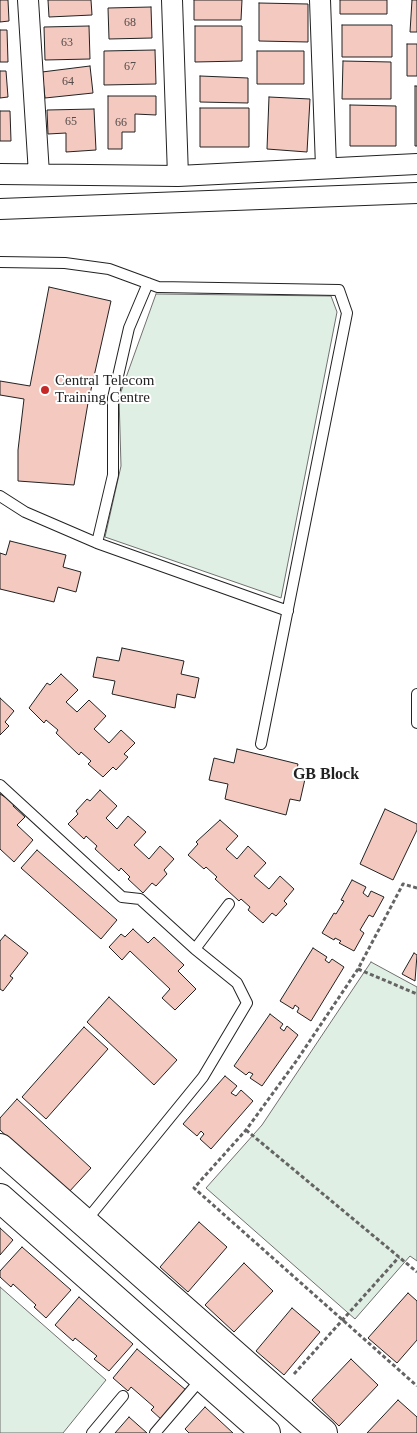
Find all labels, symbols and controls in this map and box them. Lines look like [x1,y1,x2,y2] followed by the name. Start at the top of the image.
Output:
[124,16,136,30] house number: 68
[61,36,73,50] house number: 63
[124,60,136,74] house number: 67
[62,75,74,89] house number: 64
[65,115,77,129] house number: 65
[115,116,127,130] house number: 66
[55,372,154,407] place label: Central Telecom Training Centre
[39,384,51,396] marker: Central Telecom Training Centre
[293,765,359,785] district label: GB Block

